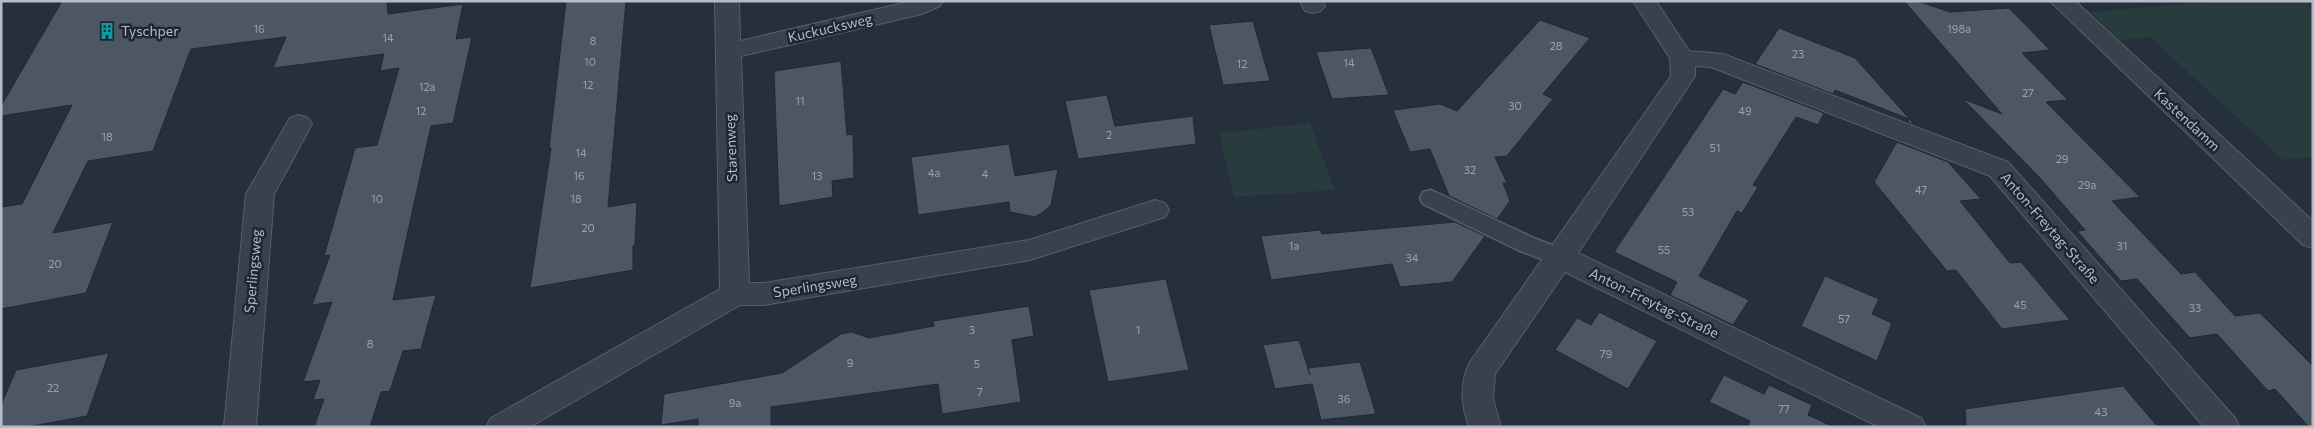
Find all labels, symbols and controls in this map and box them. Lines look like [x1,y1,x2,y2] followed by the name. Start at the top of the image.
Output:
[786,9,874,45] street label: Kuckucksweg
[97,21,117,41] building icon: Tyschper
[121,22,179,39] place label: Tyschper
[253,22,265,35] house number: 16
[1947,22,1971,35] house number: 198a
[382,31,394,44] house number: 14
[590,34,597,47] house number: 8
[1550,39,1563,52] house number: 28
[1792,47,1804,60] house number: 23
[584,55,596,68] house number: 10
[1343,56,1355,69] house number: 14
[1237,57,1247,70] house number: 12
[583,78,593,91] house number: 12
[419,80,435,93] house number: 12a
[2151,85,2224,154] street label: Kastendamm
[2022,86,2034,99] house number: 27
[795,94,805,107] house number: 11
[1508,99,1522,112] house number: 30
[416,104,426,117] house number: 12
[1738,104,1752,117] house number: 49
[721,114,740,182] street label: Starenweg
[1106,128,1112,141] house number: 2
[101,130,113,143] house number: 18
[1709,141,1721,154] house number: 51
[575,146,587,159] house number: 14
[2056,152,2069,165] house number: 29
[1464,163,1476,176] house number: 32
[928,166,940,179] house number: 4a
[982,167,989,180] house number: 4
[573,169,585,182] house number: 16
[812,169,822,182] house number: 13
[1997,169,2103,287] street label: Anton-Freytag-Straße
[2078,178,2096,191] house number: 29a
[1915,183,1927,196] house number: 47
[371,192,383,205] house number: 10
[570,192,582,205] house number: 18
[1682,205,1694,218] house number: 53
[581,221,595,234] house number: 20
[240,228,265,314] street label: Sperlingsweg
[1289,239,1299,252] house number: 1a
[2117,239,2127,252] house number: 31
[1658,243,1670,256] house number: 55
[1406,251,1419,264] house number: 34
[48,257,62,270] house number: 20
[1587,264,1722,341] street label: Anton-Freytag-Straße
[772,270,858,301] street label: Sperlingsweg
[2014,298,2026,311] house number: 45
[2189,301,2201,314] house number: 33
[1838,312,1850,325] house number: 57
[969,323,975,336] house number: 3
[1136,323,1140,336] house number: 1
[367,337,374,350] house number: 8
[1600,347,1613,360] house number: 79
[847,356,854,369] house number: 9
[974,357,980,370] house number: 5
[47,381,59,394] house number: 22
[977,385,983,398] house number: 7
[1338,392,1351,405] house number: 36
[729,396,741,409] house number: 9a
[1778,402,1790,415] house number: 77
[2095,405,2107,418] house number: 43

